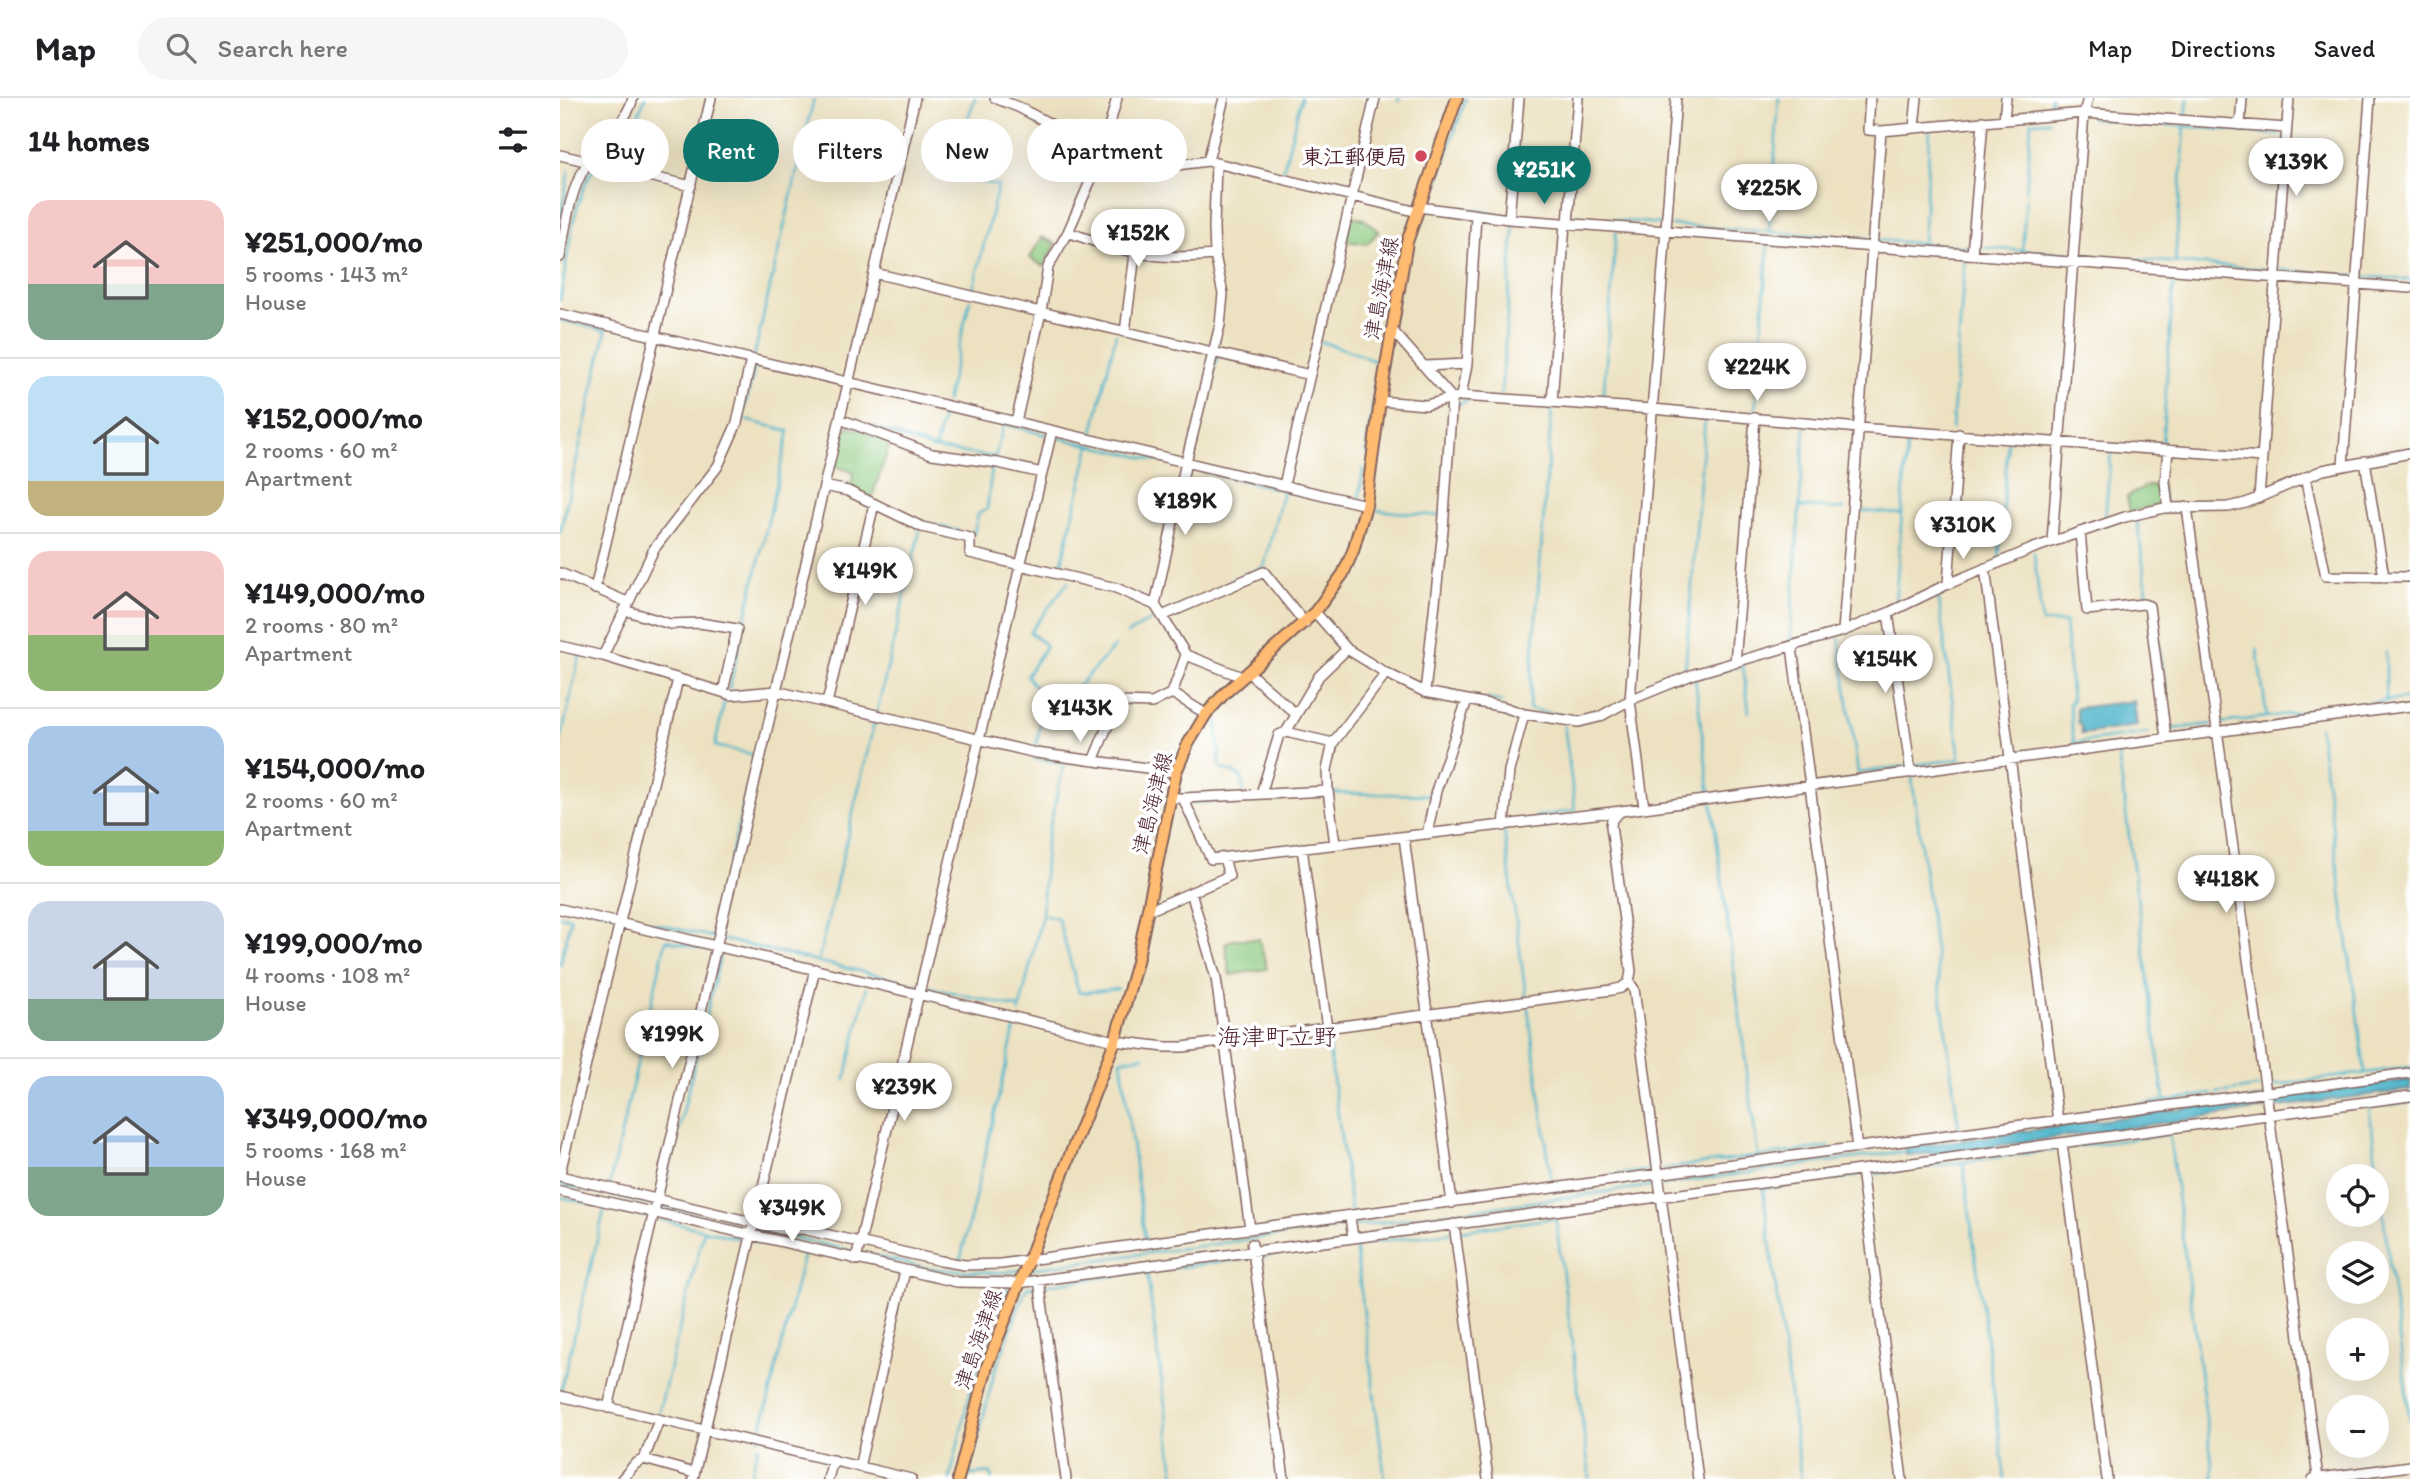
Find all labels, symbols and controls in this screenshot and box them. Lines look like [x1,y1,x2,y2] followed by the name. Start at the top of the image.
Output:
[138,17,628,80] search box
[35,29,96,68] text: Map
[162,29,200,67] icon: search
[218,32,348,64] text: Search here
[2088,34,2132,63] text: Map
[2170,34,2276,63] text: Directions
[2314,34,2375,63] text: Saved
[581,119,669,182] chip: Buy
[683,119,779,182] chip: Rent
[793,119,907,182] chip: Filters
[921,119,1013,182] chip: New
[1027,119,1187,182] chip: Apartment
[494,121,532,159] icon: filters
[28,122,150,159] text: 14 homes
[2247,139,2345,198] pin: ¥139K
[1302,144,1407,169] place label: 東江郵便局
[1495,146,1593,206] pin: ¥251K
[2265,147,2327,175] text: ¥139K
[1413,148,1429,164] marker: 東江郵便局
[1513,155,1575,183] text: ¥251K
[1720,164,1818,224] pin: ¥225K
[1737,173,1801,201] text: ¥225K
[1089,209,1187,269] pin: ¥152K
[1107,218,1169,246] text: ¥152K
[245,223,423,260] text: ¥251,000/mo
[84,228,168,312] icon: home
[1359,234,1403,342] street label: 津島海津線
[245,260,408,288] text: 5 rooms · 143 m²
[245,288,307,316] text: House
[1708,344,1806,403] pin: ¥224K
[1724,352,1790,380] text: ¥224K
[245,399,423,436] text: ¥152,000/mo
[84,404,168,488] icon: home
[245,436,398,464] text: 2 rooms · 60 m²
[245,464,352,492] text: Apartment
[1136,478,1234,537] pin: ¥189K
[1154,486,1216,514] text: ¥189K
[1914,502,2012,561] pin: ¥310K
[1931,510,1995,538] text: ¥310K
[816,547,914,607] pin: ¥149K
[833,556,897,584] text: ¥149K
[245,574,425,611] text: ¥149,000/mo
[84,579,168,663] icon: home
[245,611,398,639] text: 2 rooms · 80 m²
[1836,636,1934,695] pin: ¥154K
[245,639,352,667] text: Apartment
[1853,644,1917,672] text: ¥154K
[1031,684,1129,744] pin: ¥143K
[1048,693,1112,721] text: ¥143K
[245,749,425,786] text: ¥154,000/mo
[1127,749,1177,857] street label: 津島海津線
[84,754,168,838] icon: home
[245,786,398,814] text: 2 rooms · 60 m²
[245,814,352,842] text: Apartment
[2177,856,2275,915] pin: ¥418K
[2194,864,2258,892] text: ¥418K
[245,924,423,961] text: ¥199,000/mo
[84,929,168,1013] icon: home
[245,961,410,989] text: 4 rooms · 108 m²
[245,989,307,1017] text: House
[623,1010,721,1070] pin: ¥199K
[641,1019,703,1047] text: ¥199K
[1217,1022,1337,1051] district label: 海津町立野
[855,1063,953,1123] pin: ¥239K
[872,1072,936,1100] text: ¥239K
[245,1099,428,1136] text: ¥349,000/mo
[84,1104,168,1188] icon: home
[245,1136,407,1164] text: 5 rooms · 168 m²
[245,1164,307,1192] text: House
[2326,1164,2389,1458] map controls
[2326,1164,2389,1227] button: locate
[743,1184,841,1244] pin: ¥349K
[759,1193,825,1221] text: ¥349K
[2326,1241,2389,1304] button: layers
[949,1285,1007,1393] street label: 津島海津線
[2326,1318,2389,1381] button: +
[2326,1395,2389,1458] button: −

